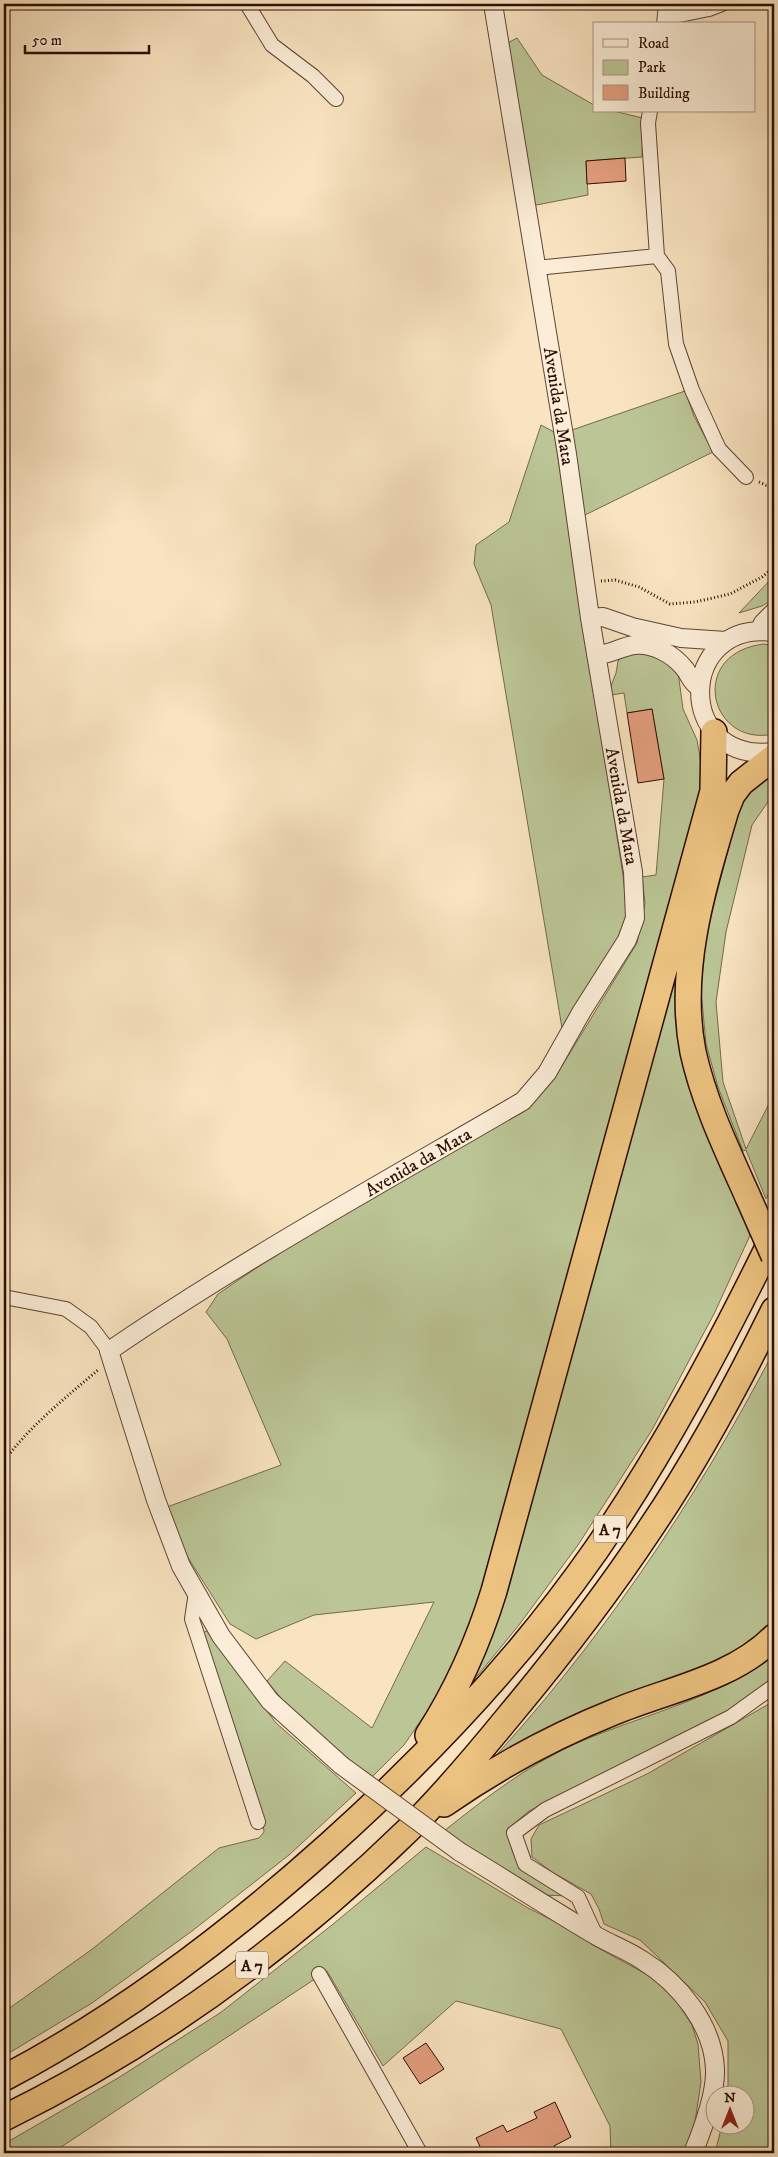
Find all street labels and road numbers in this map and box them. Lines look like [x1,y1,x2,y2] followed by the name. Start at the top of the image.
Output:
[538,346,578,467] street label: Avenida da Mata
[600,746,642,867] street label: Avenida da Mata
[361,1123,476,1202] street label: Avenida da Mata
[594,1516,626,1542] road number: A 7
[236,1952,268,1978] road number: A 7

